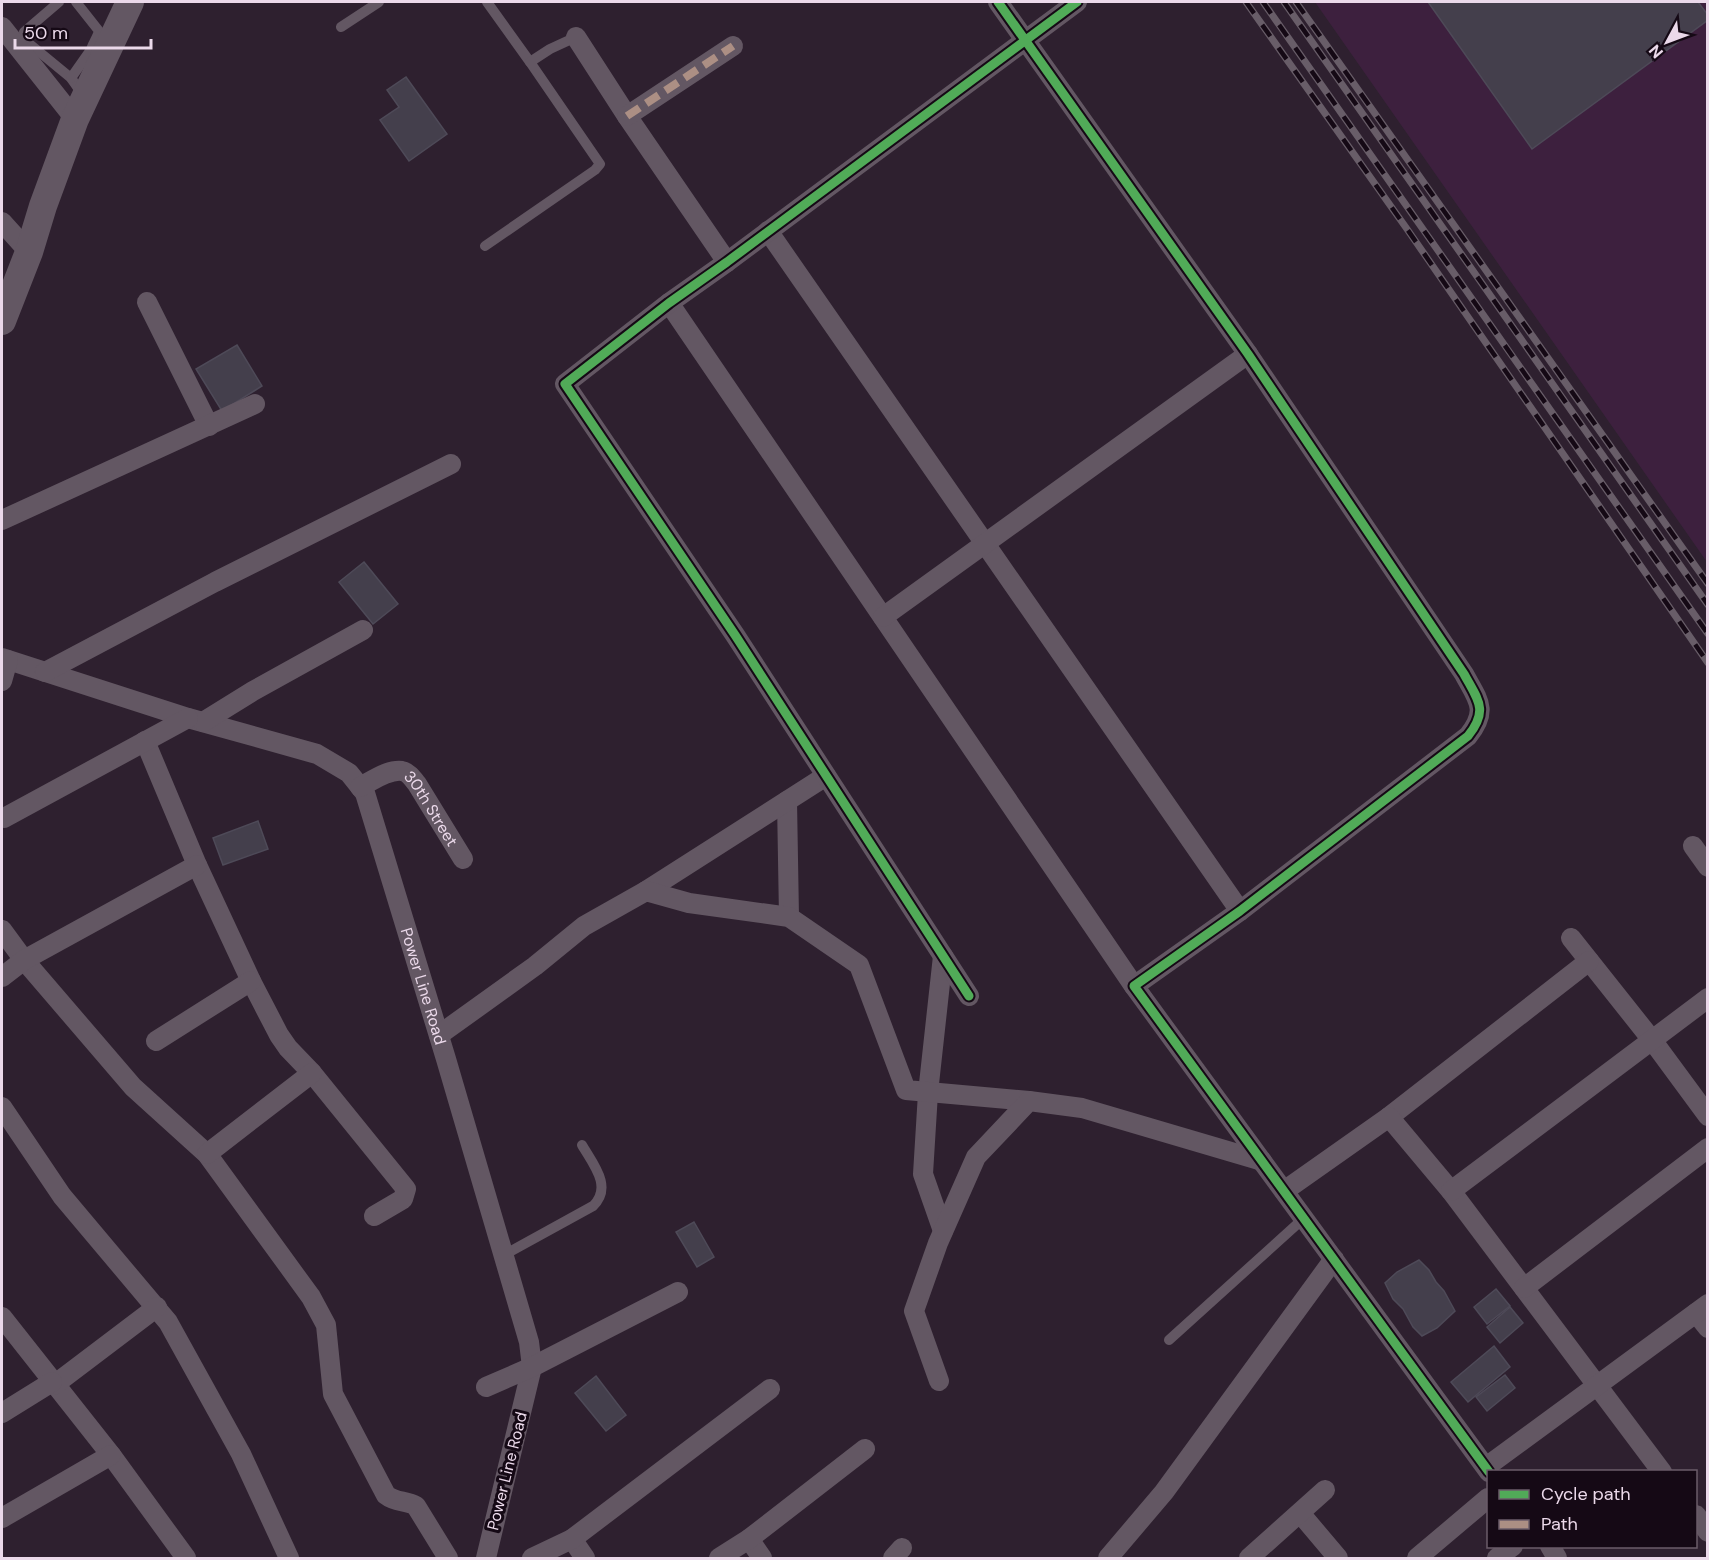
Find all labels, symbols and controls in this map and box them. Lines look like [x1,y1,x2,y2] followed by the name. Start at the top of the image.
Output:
[15,12,152,50] scale bar
[1637,12,1697,72] north arrow
[24,21,68,45] text: 50 m
[1644,40,1668,63] text: N
[400,766,463,850] street label: 30th Street
[396,925,452,1047] street label: Power Line Road
[482,1410,532,1532] street label: Power Line Road
[1487,1470,1697,1548] legend
[1541,1482,1631,1506] text: Cycle path
[1541,1512,1578,1536] text: Path

